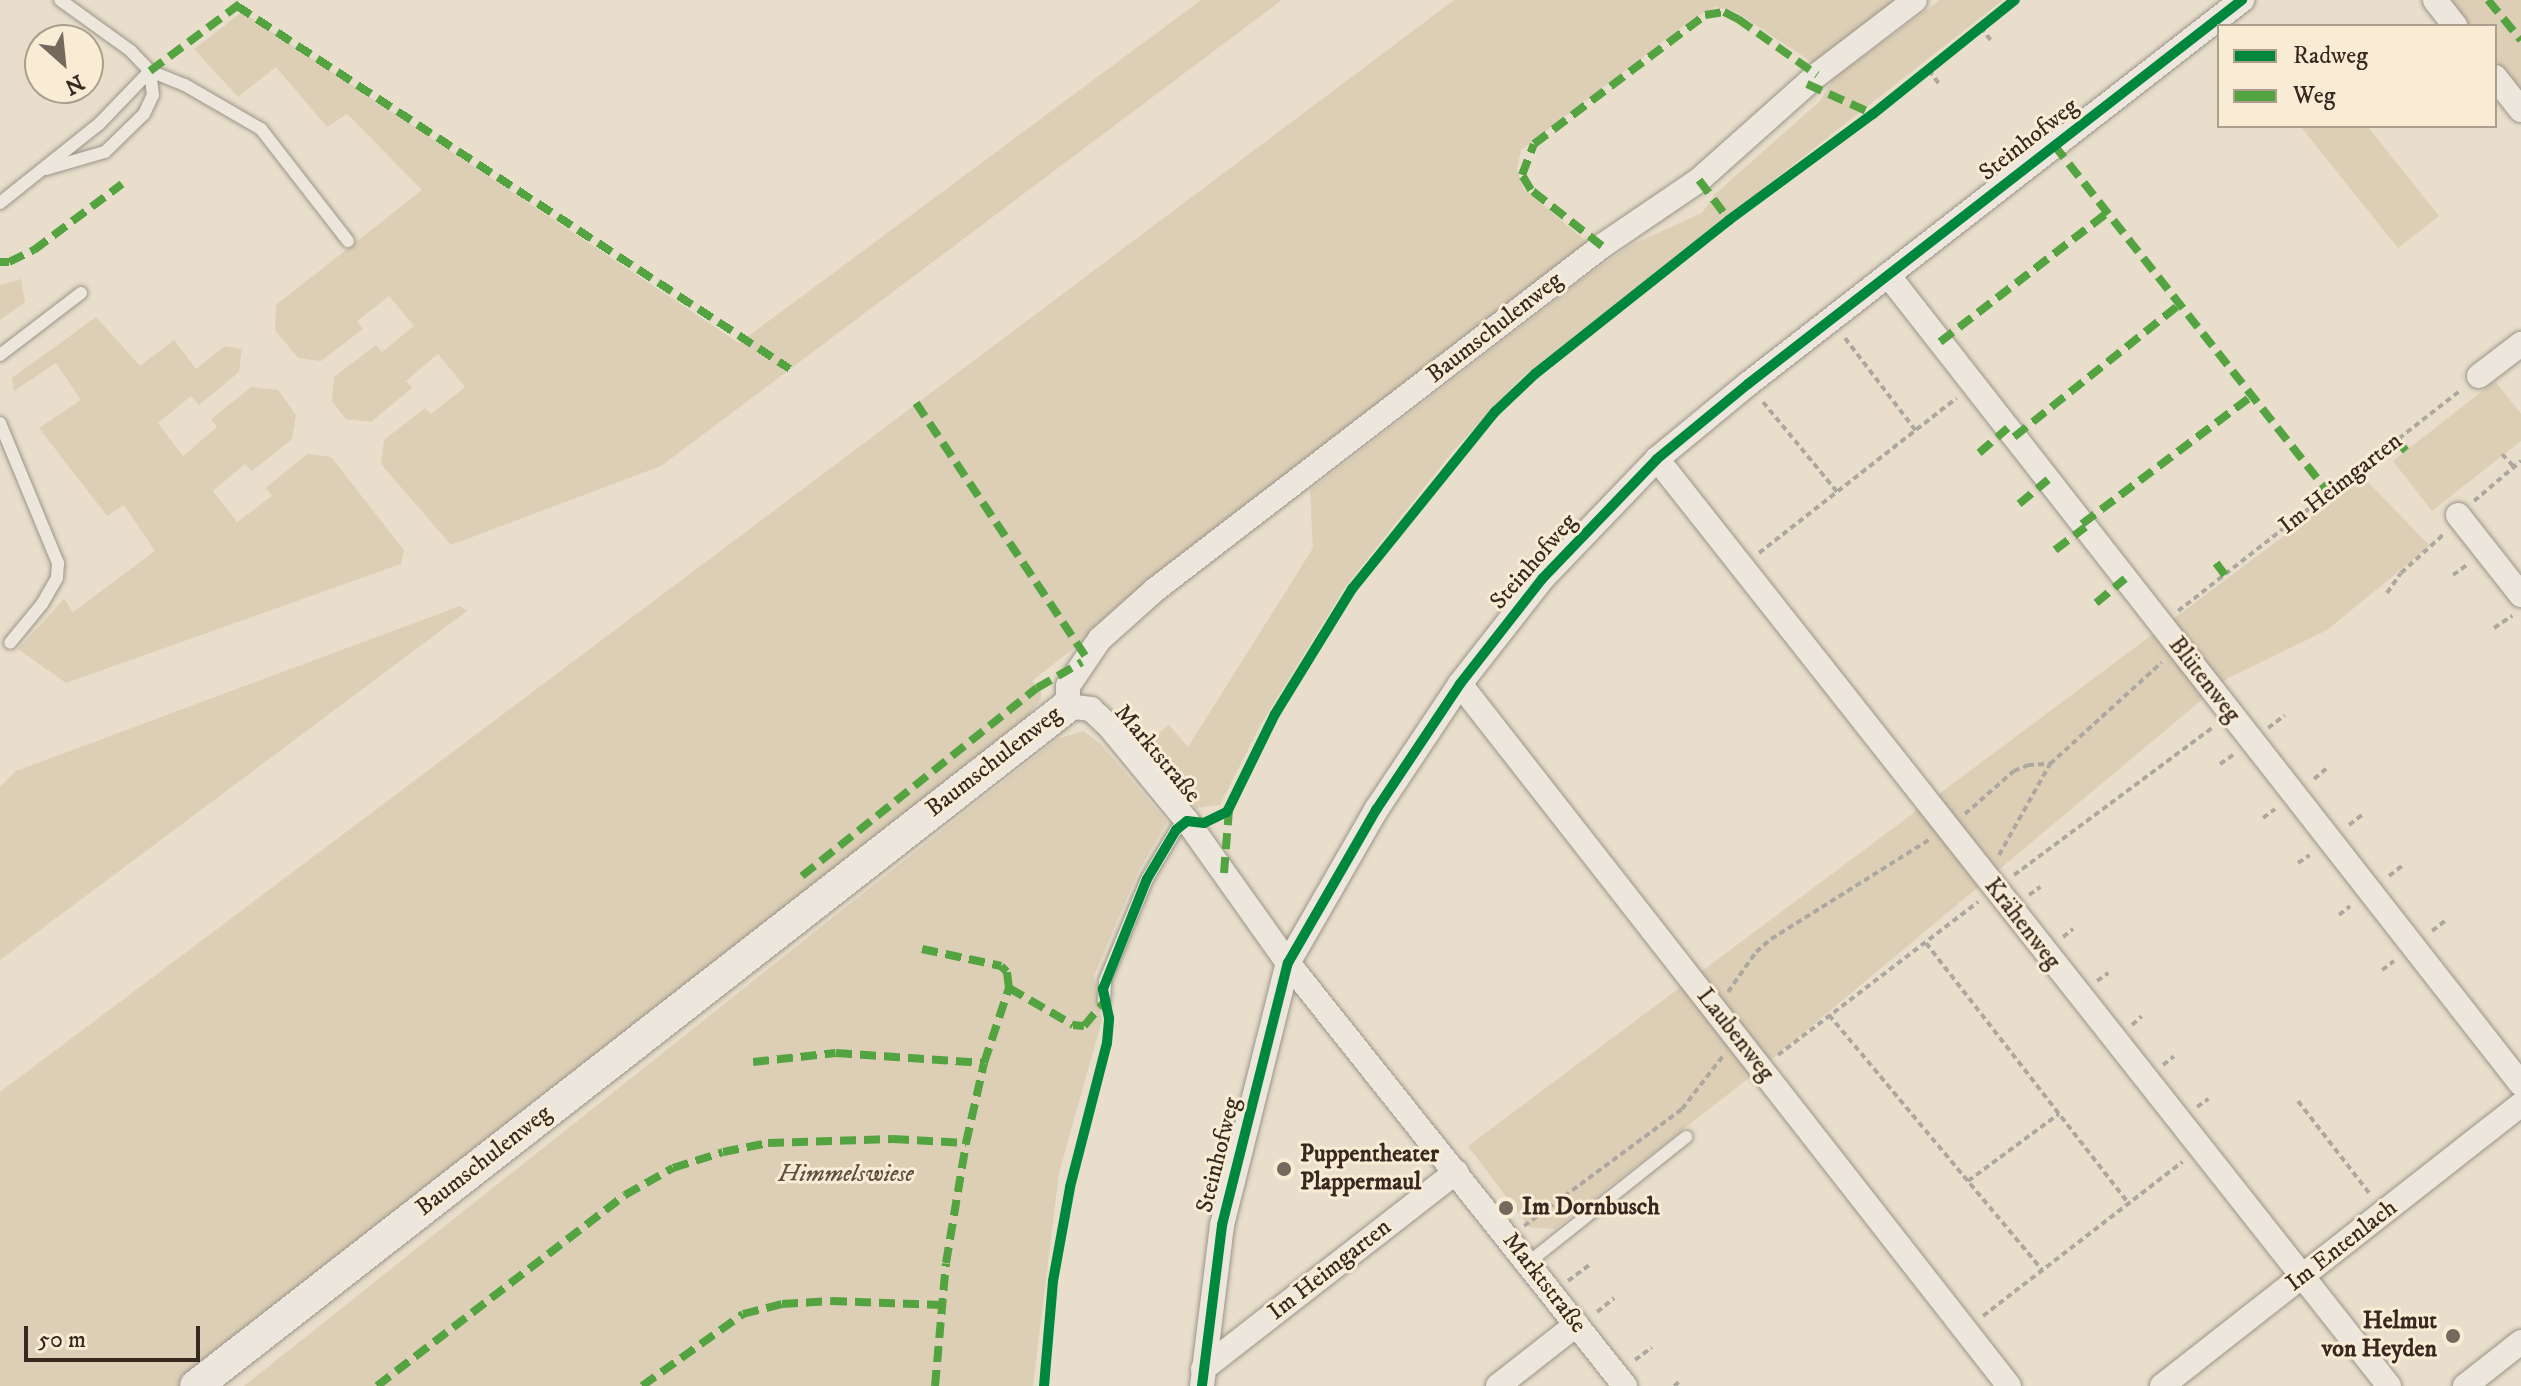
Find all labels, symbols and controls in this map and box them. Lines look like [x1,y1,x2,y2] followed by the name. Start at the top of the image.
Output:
[24,24,104,104] north arrow
[2217,24,2497,128] legend
[2293,41,2368,71] text: Radweg
[60,68,88,100] text: N
[2293,81,2335,111] text: Weg
[1974,92,2084,188] street label: Steinhofweg
[1422,266,1568,390] street label: Baumschulenweg
[2274,427,2408,541] street label: Im Heimgarten
[1484,508,1584,616] street label: Steinhofweg
[2162,631,2246,729] street label: Blütenweg
[1108,699,1206,809] street label: Marktstraße
[921,700,1067,824] street label: Baumschulenweg
[1977,873,2067,975] street label: Krähenweg
[1690,983,1780,1087] street label: Laubenweg
[1191,1094,1247,1216] street label: Steinhofweg
[411,1099,557,1223] street label: Baumschulenweg
[1300,1141,1439,1197] place label: Puppentheater Plappermaul
[1275,1160,1293,1178] marker: Puppentheater Plappermaul
[778,1161,914,1189] park label: Himmelswiese
[1522,1194,1660,1222] place label: Im Dornbusch
[2281,1194,2403,1298] street label: Im Entenlach
[1497,1199,1515,1217] marker: Im Dornbusch
[1263,1213,1397,1327] street label: Im Heimgarten
[1496,1227,1592,1339] street label: Marktstraße
[2322,1308,2437,1364] place label: Helmut von Heyden
[28,1310,204,1360] scale bar
[38,1325,86,1355] text: 50 m
[2444,1327,2462,1345] marker: Helmut von Heyden

